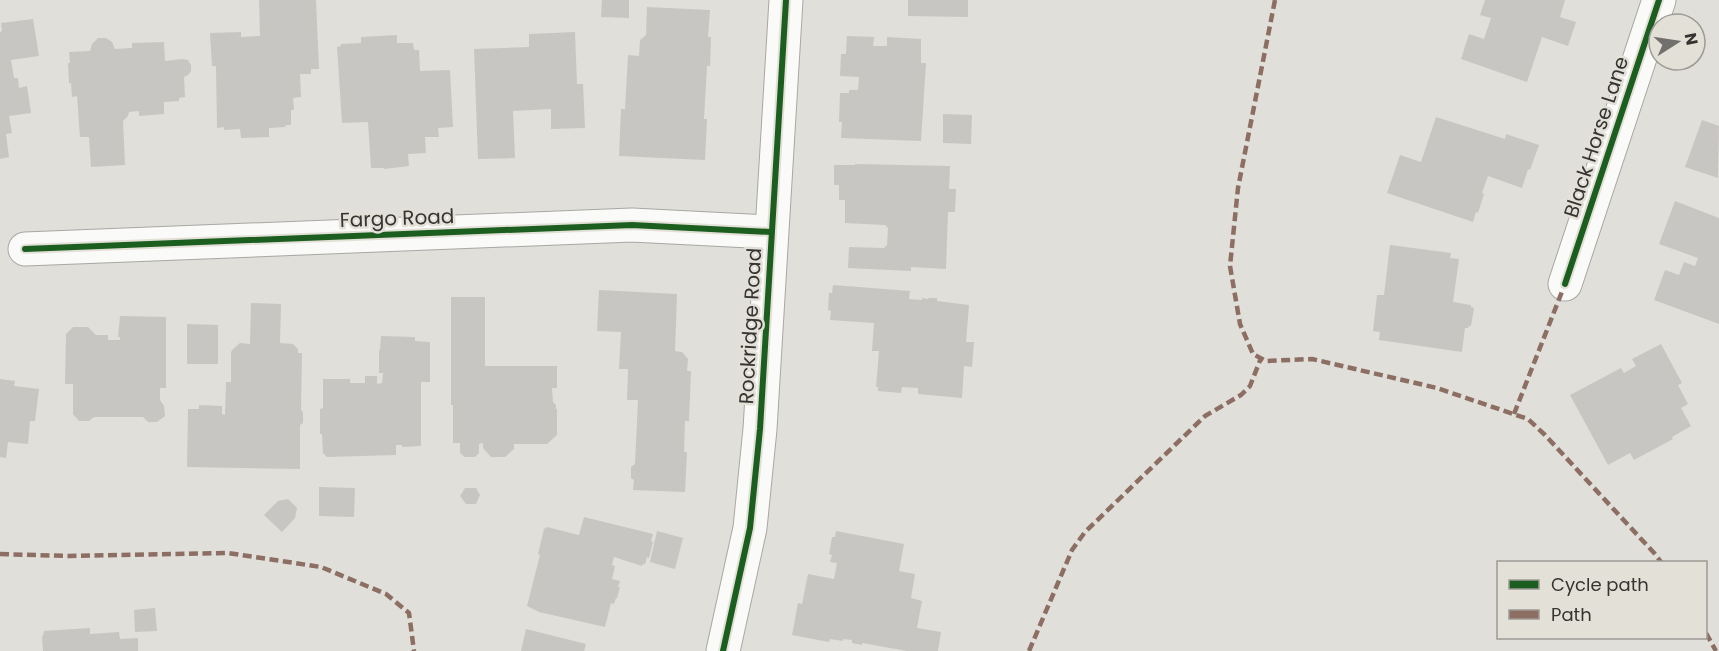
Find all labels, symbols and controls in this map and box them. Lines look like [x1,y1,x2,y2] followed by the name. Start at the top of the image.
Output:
[1647,12,1707,72] north arrow
[1679,31,1704,47] text: N
[1557,53,1635,221] street label: Black Horse Lane
[339,202,455,234] street label: Fargo Road
[732,247,768,405] street label: Rockridge Road
[1497,561,1707,639] legend
[1551,572,1649,597] text: Cycle path
[1551,602,1592,627] text: Path

